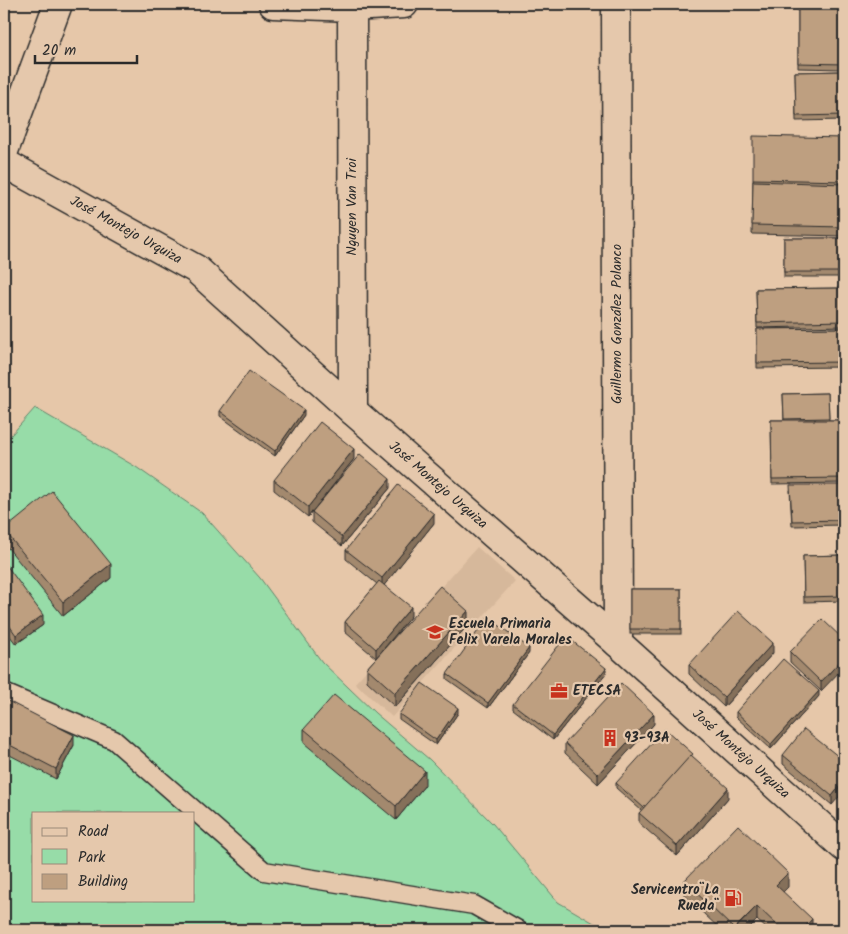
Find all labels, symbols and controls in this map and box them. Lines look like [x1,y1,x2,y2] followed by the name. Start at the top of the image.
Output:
[35,32,138,64] scale bar
[42,39,76,63] text: 20 m
[341,157,363,256] street label: Nguyen Van Troi
[66,190,186,270] street label: José Montejo Urquiza
[606,244,628,404] street label: Guillermo González Polanco
[384,436,492,534] street label: José Montejo Urquiza
[449,613,572,651] place label: Escuela Primaria Felix Varela Morales
[425,622,445,642] school or university icon: Escuela Primaria Felix Varela Morales
[573,680,621,702] place label: ETECSA
[549,681,569,701] office icon: ETECSA
[687,704,795,804] street label: José Montejo Urquiza
[624,727,670,749] place label: 93-93A
[600,728,620,748] building icon: 93-93A
[32,812,195,902] legend
[78,820,109,844] text: Road
[78,846,106,870] text: Park
[78,870,128,894] text: Building
[631,879,719,917] place label: Servicentro¨La Rueda¨
[723,888,743,908] fuel station icon: Servicentro¨La Rueda¨

